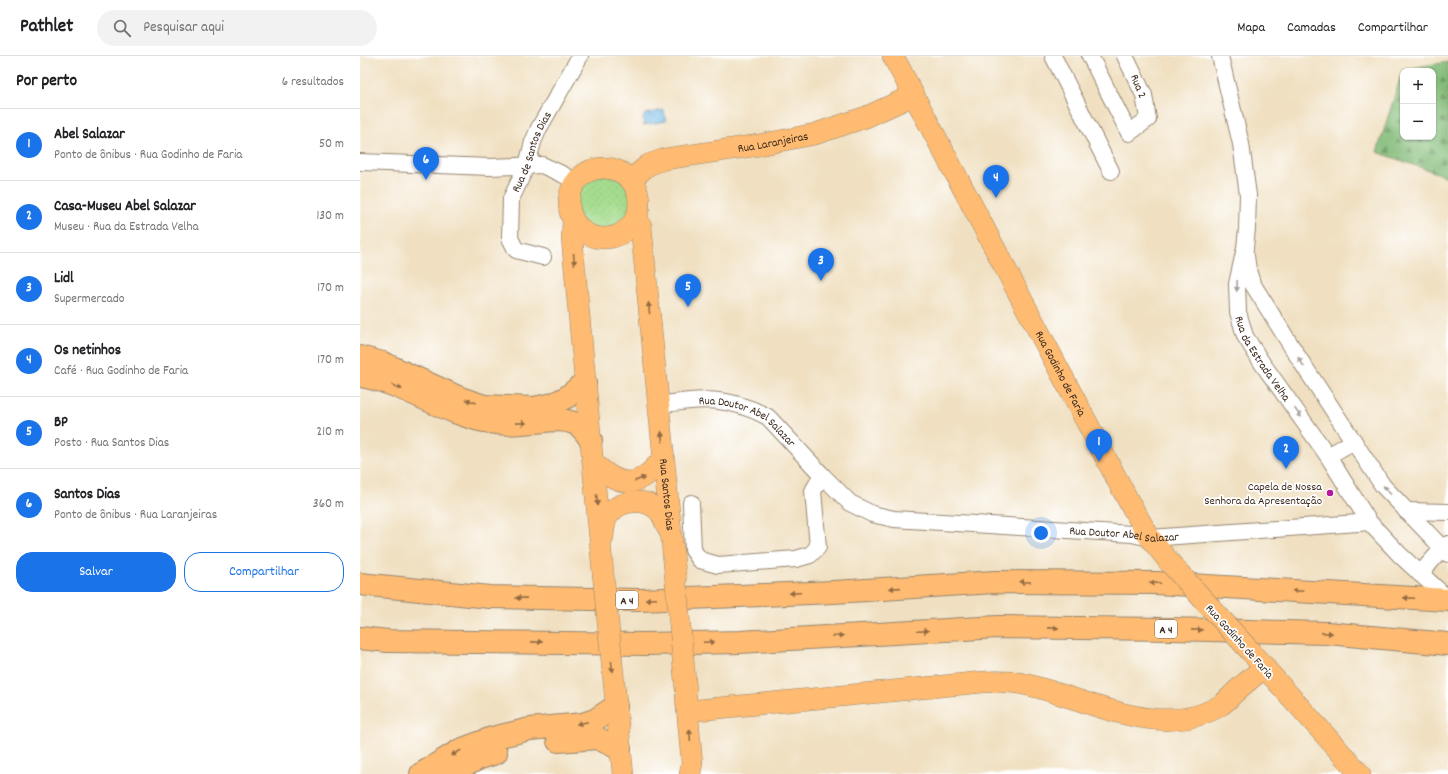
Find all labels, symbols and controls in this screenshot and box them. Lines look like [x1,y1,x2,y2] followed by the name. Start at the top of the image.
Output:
[97,10,377,46] search box
[20,14,73,41] text: Pathlet
[111,17,133,39] icon: search
[143,17,224,39] text: Pesquisar aqui
[1237,18,1265,38] text: Mapa
[1287,18,1336,38] text: Camadas
[1358,18,1428,38] text: Compartilhar
[1400,68,1436,140] map controls
[1400,68,1436,104] button: +
[16,70,77,94] text: Por perto
[1125,72,1150,101] street label: Rua 2
[282,73,344,92] text: 6 resultados
[1400,104,1436,140] button: −
[508,109,557,196] street label: Rua de Santos Dias
[54,124,125,146] text: Abel Salazar
[737,128,810,158] street label: Rua Laranjeiras
[28,135,30,154] text: 1
[319,135,344,154] text: 50 m
[54,146,242,165] text: Ponto de ônibus · Rua Godinho de Faria
[413,147,439,180] pin: 6
[983,165,1009,198] pin: 4
[54,196,196,218] text: Casa-Museu Abel Salazar
[26,207,32,226] text: 2
[316,207,344,226] text: 130 m
[54,218,199,237] text: Museu · Rua da Estrada Velha
[808,248,834,281] pin: 3
[571,253,578,265] one-way arrow
[54,268,74,290] text: Lidl
[675,274,701,307] pin: 5
[26,279,32,298] text: 3
[317,279,344,298] text: 170 m
[1234,280,1241,292] one-way arrow
[54,290,125,309] text: Supermercado
[646,301,652,314] one-way arrow
[1230,314,1294,406] street label: Rua da Estrada Velha
[1030,328,1089,420] street label: Rua Godinho de Faria
[54,340,121,362] text: Os netinhos
[26,351,32,370] text: 4
[317,351,344,370] text: 170 m
[1297,357,1305,367] one-way arrow
[54,362,188,381] text: Café · Rua Godinho de Faria
[392,385,404,391] one-way arrow
[699,393,799,452] street label: Rua Doutor Abel Salazar
[464,398,476,404] one-way arrow
[1294,408,1302,418] one-way arrow
[54,412,68,434] text: BP
[514,420,527,426] one-way arrow
[26,423,32,442] text: 5
[316,423,344,442] text: 210 m
[1086,429,1112,462] pin: 1
[658,431,665,443] one-way arrow
[54,434,169,453] text: Posto · Rua Santos Dias
[1273,436,1299,469] pin: 2
[654,458,678,532] street label: Rua Santos Dias
[635,475,647,481] one-way arrow
[1204,479,1322,510] place label: Capela de Nossa Senhora da Apresentação
[54,484,120,506] text: Santos Dias
[1382,484,1391,495] one-way arrow
[1325,488,1335,498] marker: Capela de Nossa Senhora da Apresentação
[593,494,600,506] one-way arrow
[26,495,32,514] text: 6
[313,495,344,514] text: 360 m
[54,506,217,525] text: Ponto de ônibus · Rua Laranjeiras
[1031,523,1051,543] your location
[1069,523,1180,548] street label: Rua Doutor Abel Salazar
[16,552,176,592] button: Salvar
[184,552,344,592] button: Compartilhar
[1018,579,1031,585] one-way arrow
[1148,580,1161,586] one-way arrow
[889,585,901,592] one-way arrow
[1292,588,1304,595] one-way arrow
[789,590,801,597] one-way arrow
[616,591,638,609] road number: A 4
[514,595,527,601] one-way arrow
[1402,595,1415,601] one-way arrow
[645,596,657,603] one-way arrow
[1201,601,1277,683] street label: Rua Godinho de Faria
[1155,620,1177,638] road number: A 4
[1047,625,1060,631] one-way arrow
[1191,626,1203,633] one-way arrow
[917,627,929,634] one-way arrow
[1321,630,1333,637] one-way arrow
[832,633,844,640] one-way arrow
[531,639,544,645] one-way arrow
[703,639,715,646] one-way arrow
[609,661,616,673] one-way arrow
[576,720,588,726] one-way arrow
[686,729,693,741] one-way arrow
[451,750,462,756] one-way arrow

